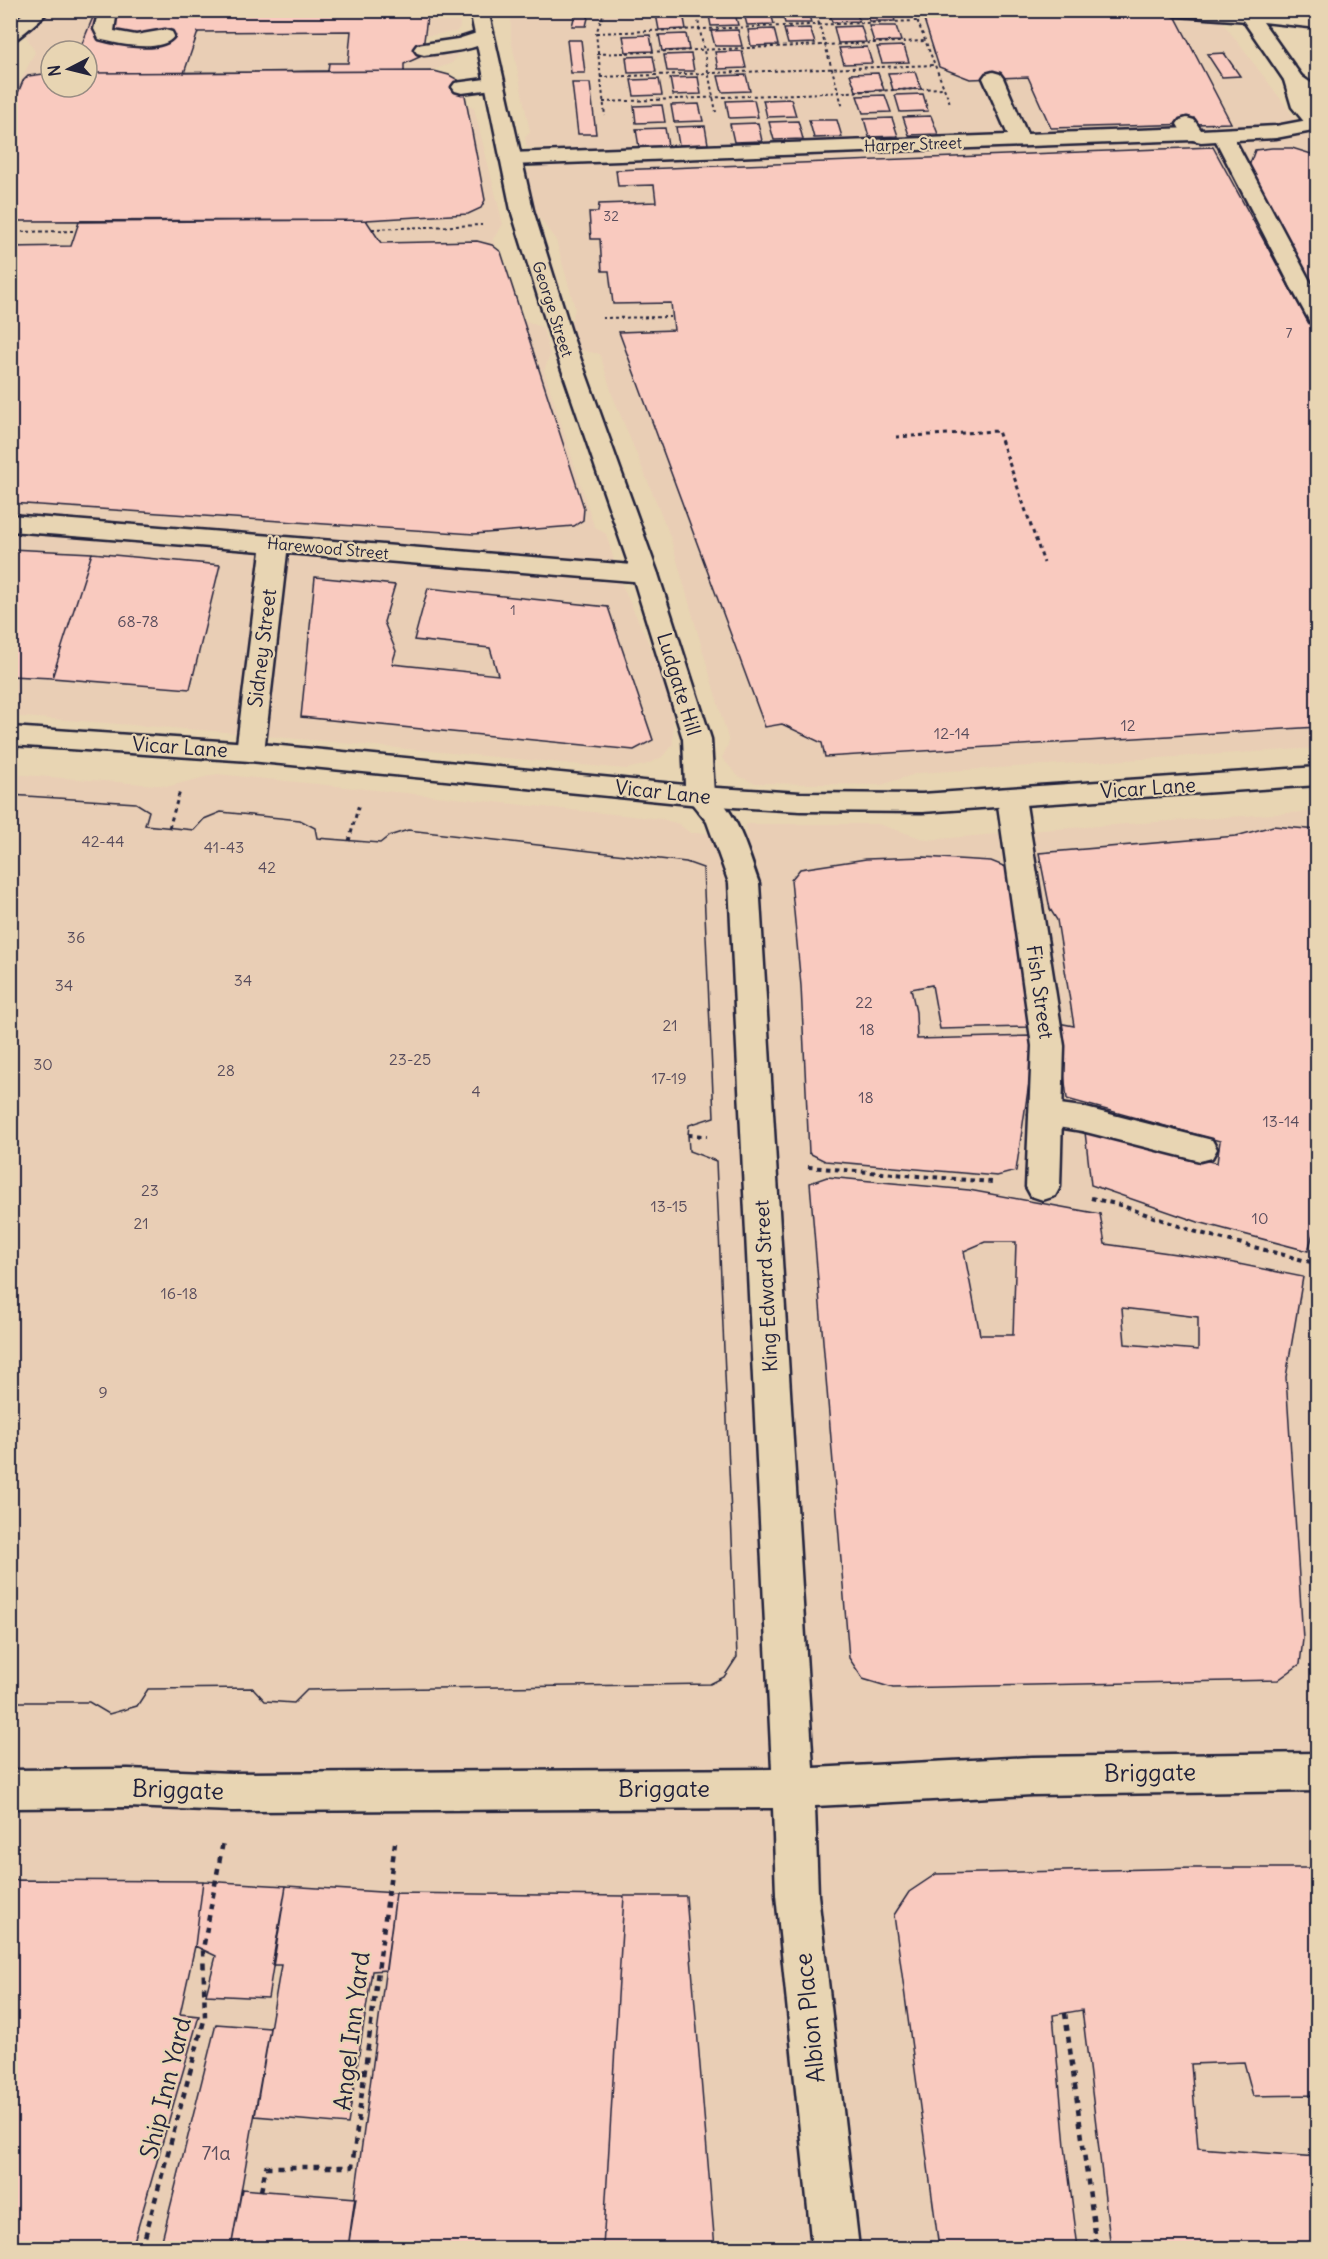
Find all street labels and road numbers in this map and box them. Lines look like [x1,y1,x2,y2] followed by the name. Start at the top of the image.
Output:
[864,132,963,156] street label: Harper Street
[528,259,578,360] street label: George Street
[266,533,390,563] street label: Harewood Street
[242,587,281,709] street label: Sidney Street
[652,629,707,738] street label: Ludgate Hill
[131,731,229,762] street label: Vicar Lane
[1099,772,1197,803] street label: Vicar Lane
[614,774,712,809] street label: Vicar Lane
[1022,943,1059,1041] street label: Fish Street
[748,1199,782,1373] street label: King Edward Street
[1104,1756,1196,1788] street label: Briggate
[131,1772,225,1806] street label: Briggate
[618,1773,710,1803] street label: Briggate
[326,1950,376,2112] street label: Angel Inn Yard
[787,1952,831,2085] street label: Albion Place
[133,2014,197,2162] street label: Ship Inn Yard

